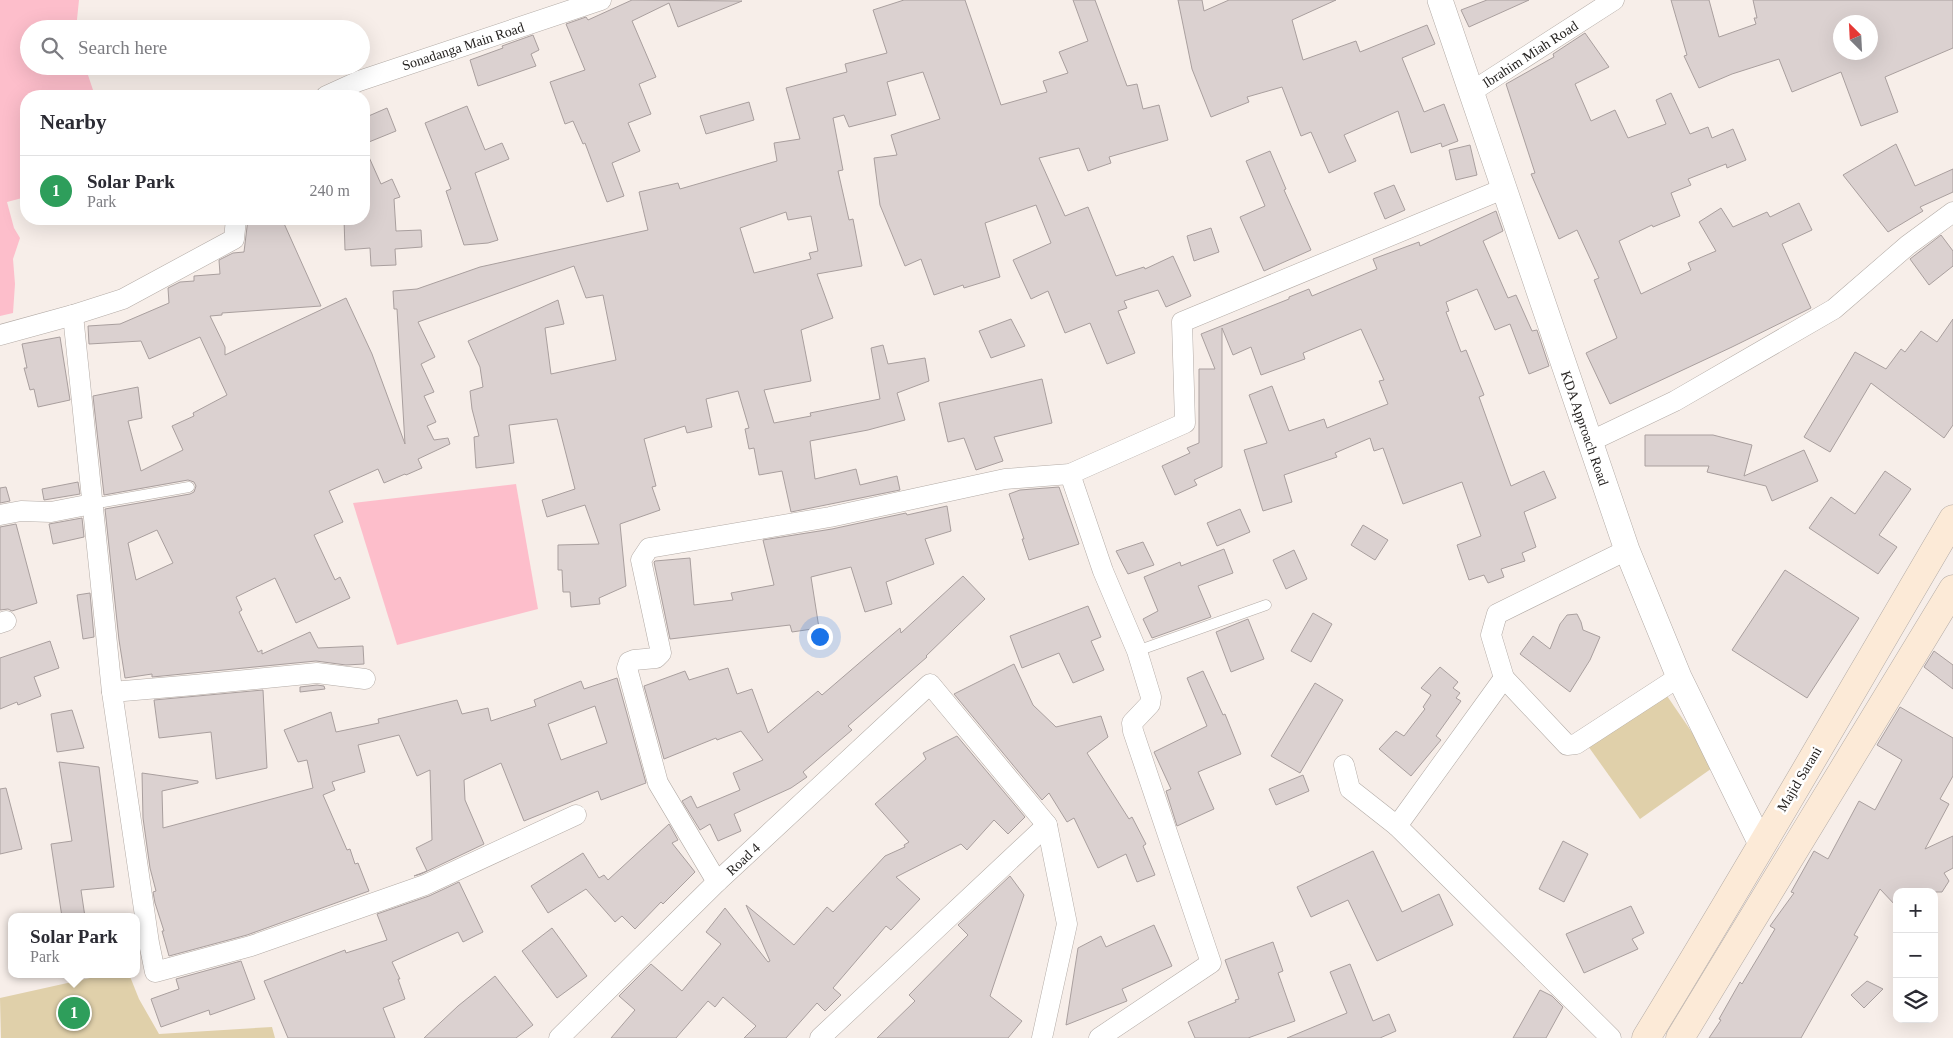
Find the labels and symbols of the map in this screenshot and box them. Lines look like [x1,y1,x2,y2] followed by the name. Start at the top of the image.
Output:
[1833,15,1878,60] north arrow
[1480,18,1581,91] street label: Ibrahim Miah Road
[400,20,526,73] street label: Sonadanga Main Road
[1558,369,1611,488] street label: KDA Approach Road
[807,624,833,650] your location
[1774,744,1825,814] street label: Majid Sarani
[724,840,763,879] street label: Road 4
[58,994,90,1032] pin: 1

